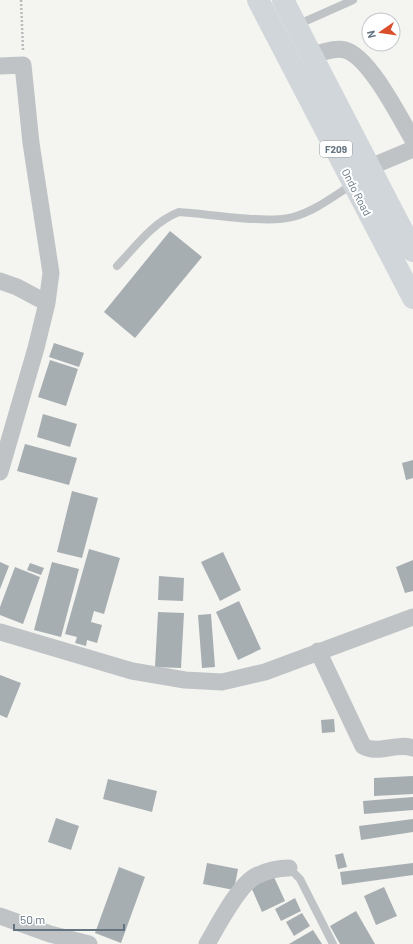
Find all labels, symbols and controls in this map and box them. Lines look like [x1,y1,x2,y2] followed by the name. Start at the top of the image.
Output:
[361,12,401,52] north arrow
[364,29,378,39] text: N
[320,141,352,157] road number: F209
[340,166,374,218] street label: Ondo Road
[14,906,124,932] scale bar
[20,912,45,926] text: 50 m

